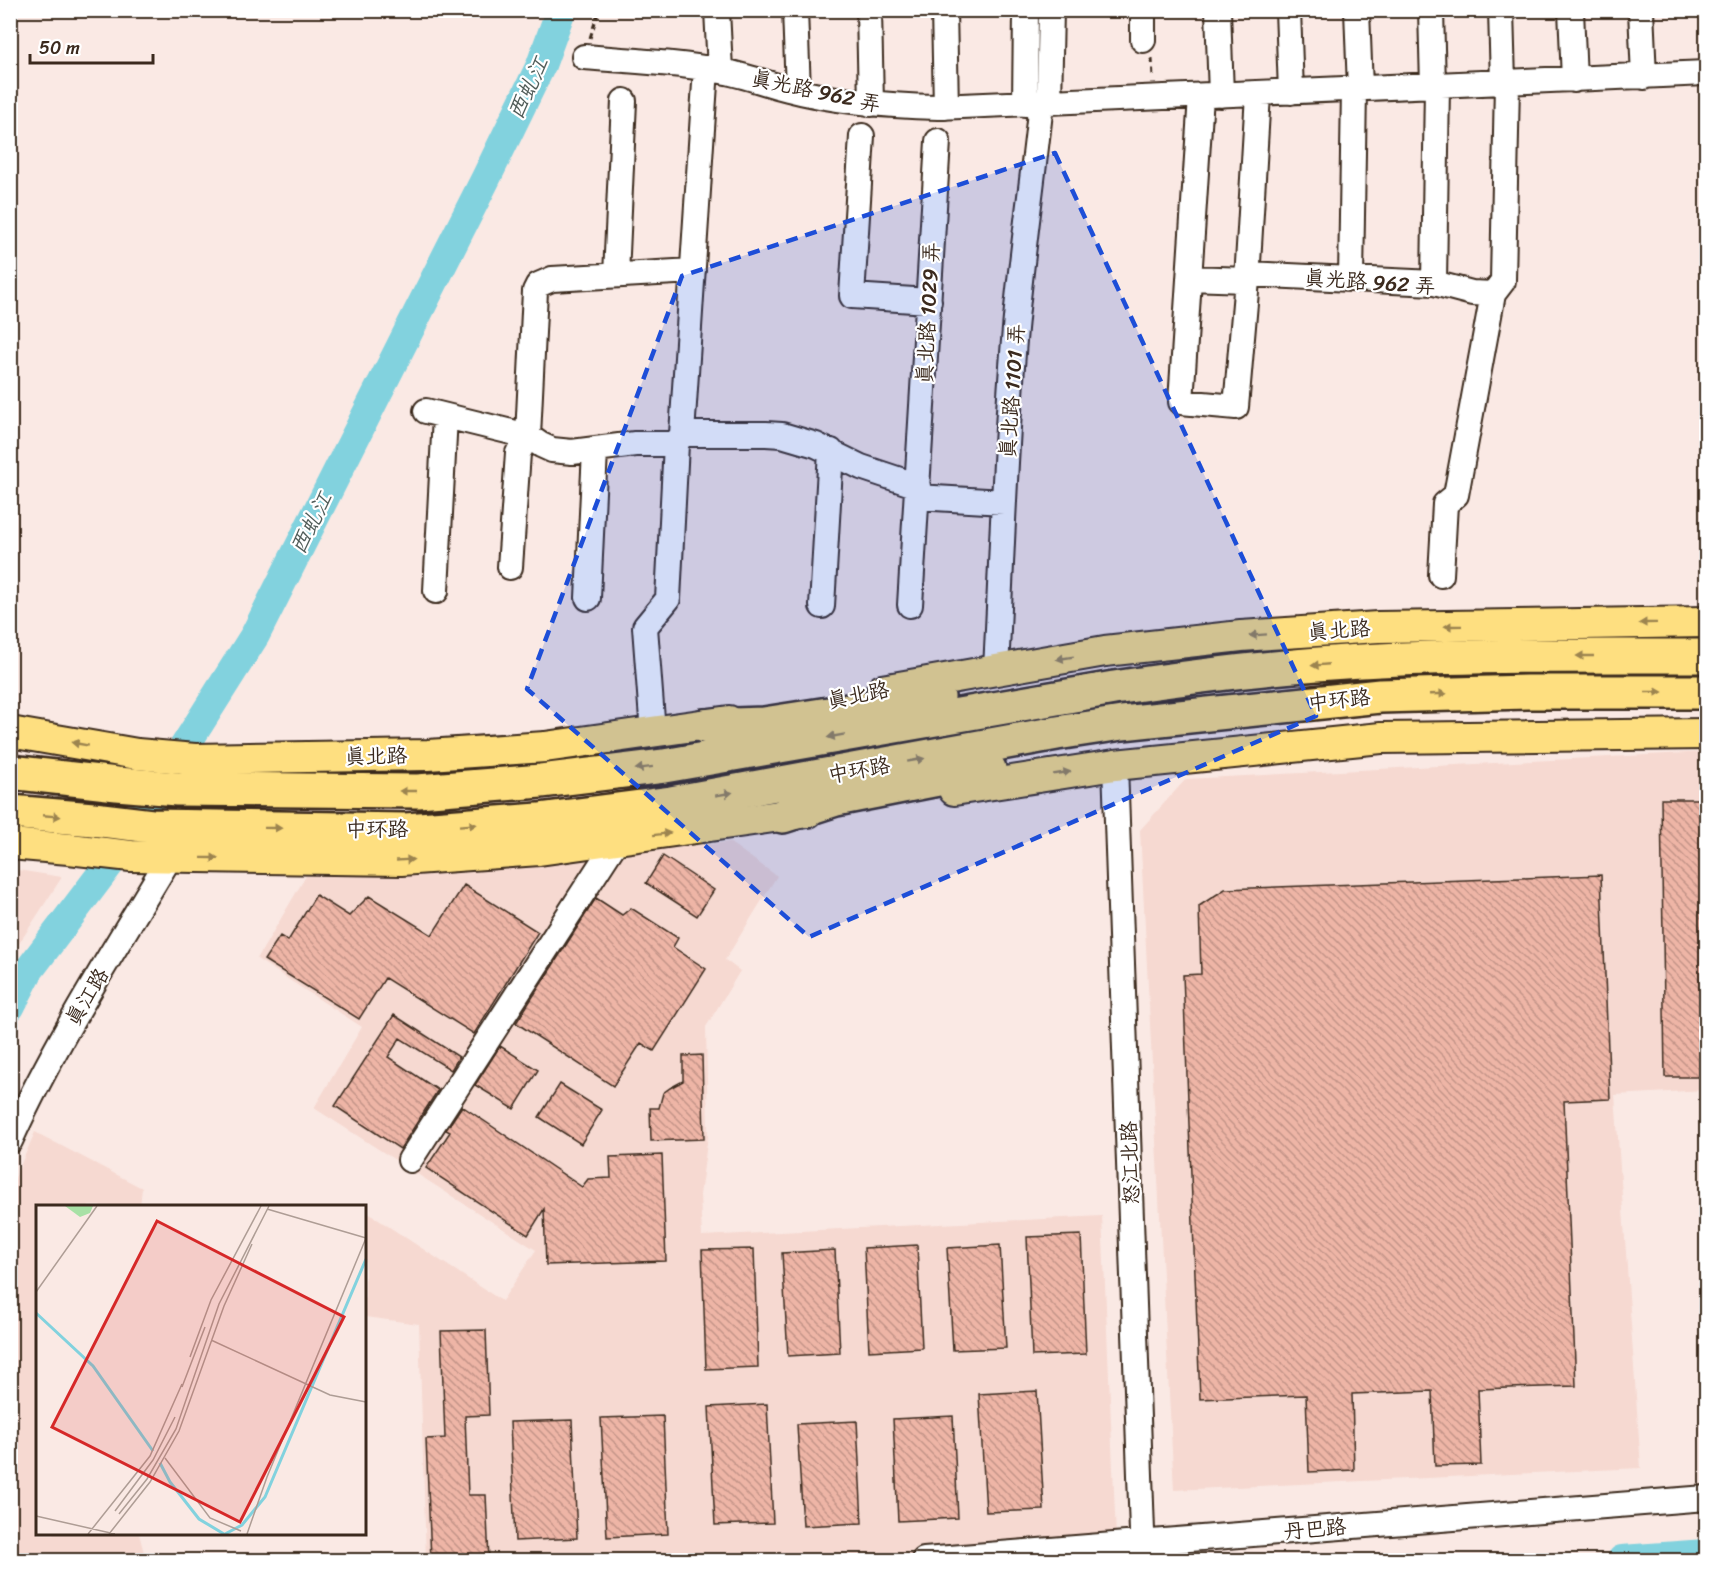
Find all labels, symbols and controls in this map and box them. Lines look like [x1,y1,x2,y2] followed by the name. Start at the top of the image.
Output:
[30,27,153,65] scale bar
[39,32,80,64] text: 50 m
[496,49,560,126] water label: 西虬江
[748,59,884,123] street label: 真光路 962 弄
[905,241,951,385] street label: 真北路 1029 弄
[1303,258,1437,306] street label: 真光路 962 弄
[988,322,1036,460] street label: 真北路 1101 弄
[279,484,344,561] water label: 西虬江
[1306,609,1372,651] street label: 真北路
[1639,618,1658,627] one-way arrow
[1444,621,1463,631] one-way arrow
[1249,630,1268,640] one-way arrow
[1576,651,1595,661] one-way arrow
[1055,653,1074,662] one-way arrow
[1310,660,1329,670] one-way arrow
[823,670,893,720] street label: 真北路
[1306,678,1372,722] street label: 中环路
[1645,687,1664,696] one-way arrow
[1429,690,1448,699] one-way arrow
[827,732,846,741] one-way arrow
[344,736,408,776] street label: 真北路
[70,739,89,748] one-way arrow
[825,746,893,794] street label: 中环路
[907,755,926,764] one-way arrow
[634,763,653,773] one-way arrow
[1053,769,1072,778] one-way arrow
[399,786,418,796] one-way arrow
[715,789,734,798] one-way arrow
[346,810,409,848] street label: 中环路
[42,811,61,821] one-way arrow
[459,821,478,830] one-way arrow
[264,823,283,833] one-way arrow
[652,829,671,838] one-way arrow
[201,853,220,863] one-way arrow
[396,855,415,864] one-way arrow
[54,960,120,1034] street label: 真江路
[1110,1120,1150,1206] street label: 怒江北路
[36,1205,366,1535] inset map
[1282,1507,1348,1551] street label: 丹巴路

